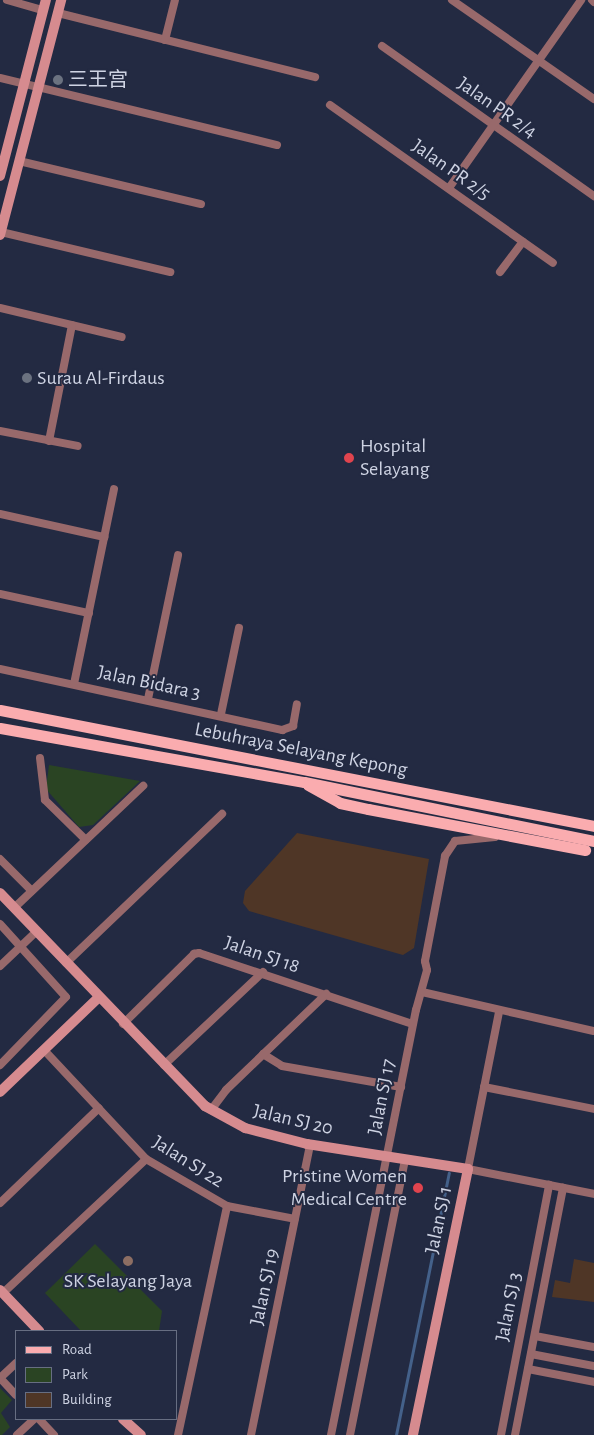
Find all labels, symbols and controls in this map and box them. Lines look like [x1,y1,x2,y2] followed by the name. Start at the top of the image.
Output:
[68,68,128,92] place label: 三王宫
[452,72,542,144] street label: Jalan PR 2/4
[52,74,64,86] marker: 三王宫
[407,134,495,206] street label: Jalan PR 2/5
[37,366,165,390] place label: Surau Al-Firdaus
[21,372,33,384] marker: Surau Al-Firdaus
[360,434,429,481] place label: Hospital Selayang
[342,451,356,465] marker: Hospital Selayang
[95,660,203,706] street label: Jalan Bidara 3
[193,718,409,782] street label: Lebuhraya Selayang Kepong
[221,931,303,979] street label: Jalan SJ 18
[363,1057,401,1137] street label: Jalan SJ 17
[251,1099,335,1141] street label: Jalan SJ 20
[148,1131,228,1193] street label: Jalan SJ 22
[282,1164,407,1211] place label: Pristine Women Medical Centre
[411,1181,425,1195] marker: Pristine Women Medical Centre
[420,1184,458,1256] street label: Jalan SJ 1
[245,1246,285,1328] street label: Jalan SJ 19
[122,1255,134,1267] marker: SK Selayang Jaya
[64,1269,192,1293] place label: SK Selayang Jaya
[491,1270,527,1344] street label: Jalan SJ 3
[15,1330,178,1420] legend
[62,1342,92,1357] text: Road
[62,1367,88,1382] text: Park
[62,1392,112,1407] text: Building

